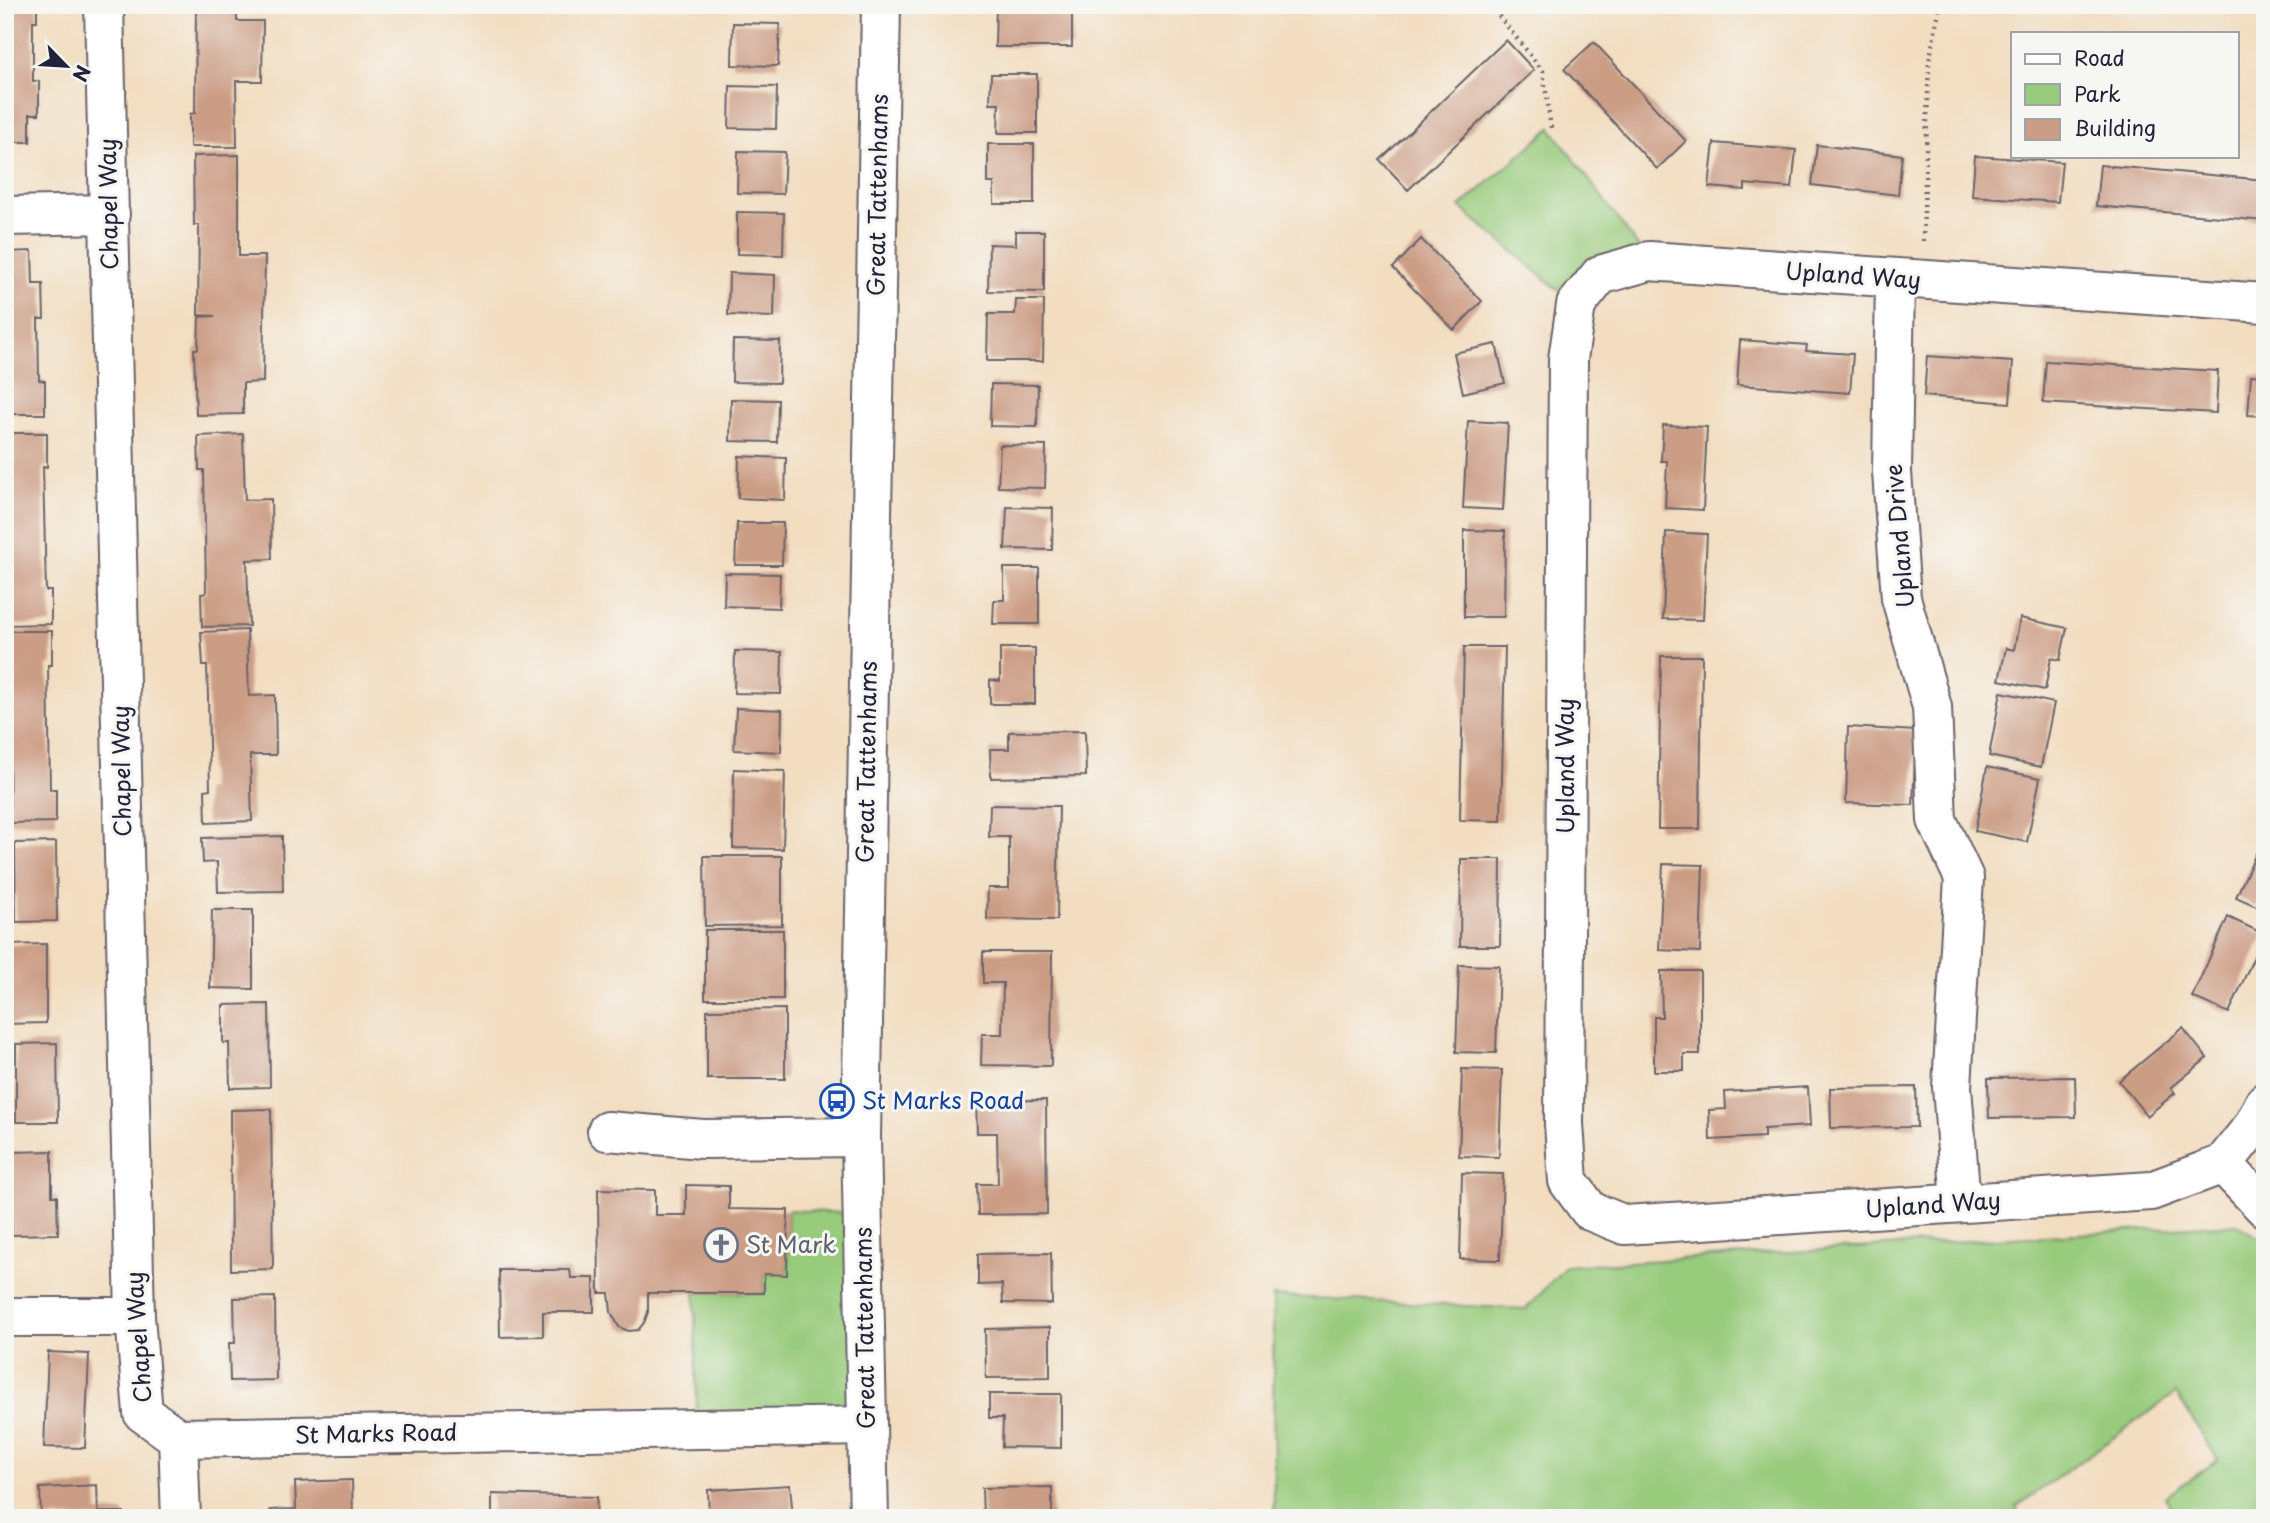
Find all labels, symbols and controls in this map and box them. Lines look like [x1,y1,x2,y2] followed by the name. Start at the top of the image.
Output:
[32,32,102,102] north arrow
[2011,32,2238,158] legend
[2074,41,2125,73] text: Road
[66,61,98,86] text: N
[2074,77,2121,109] text: Park
[857,93,896,296] street label: Great Tattenhams
[2074,111,2156,143] text: Building
[89,138,126,270] street label: Chapel Way
[1784,252,1922,297] street label: Upland Way
[1875,463,1922,610] street label: Upland Drive
[846,660,885,863] street label: Great Tattenhams
[1547,698,1582,834] street label: Upland Way
[102,705,139,837] street label: Chapel Way
[818,1082,856,1120] bus stop icon: St Marks Road
[862,1082,1024,1117] place label: St Marks Road
[1864,1181,2002,1226] street label: Upland Way
[702,1226,740,1264] church icon: St Mark
[746,1226,836,1261] place label: St Mark
[844,1226,883,1430] street label: Great Tattenhams
[115,1270,160,1404] street label: Chapel Way
[294,1414,457,1451] street label: St Marks Road

